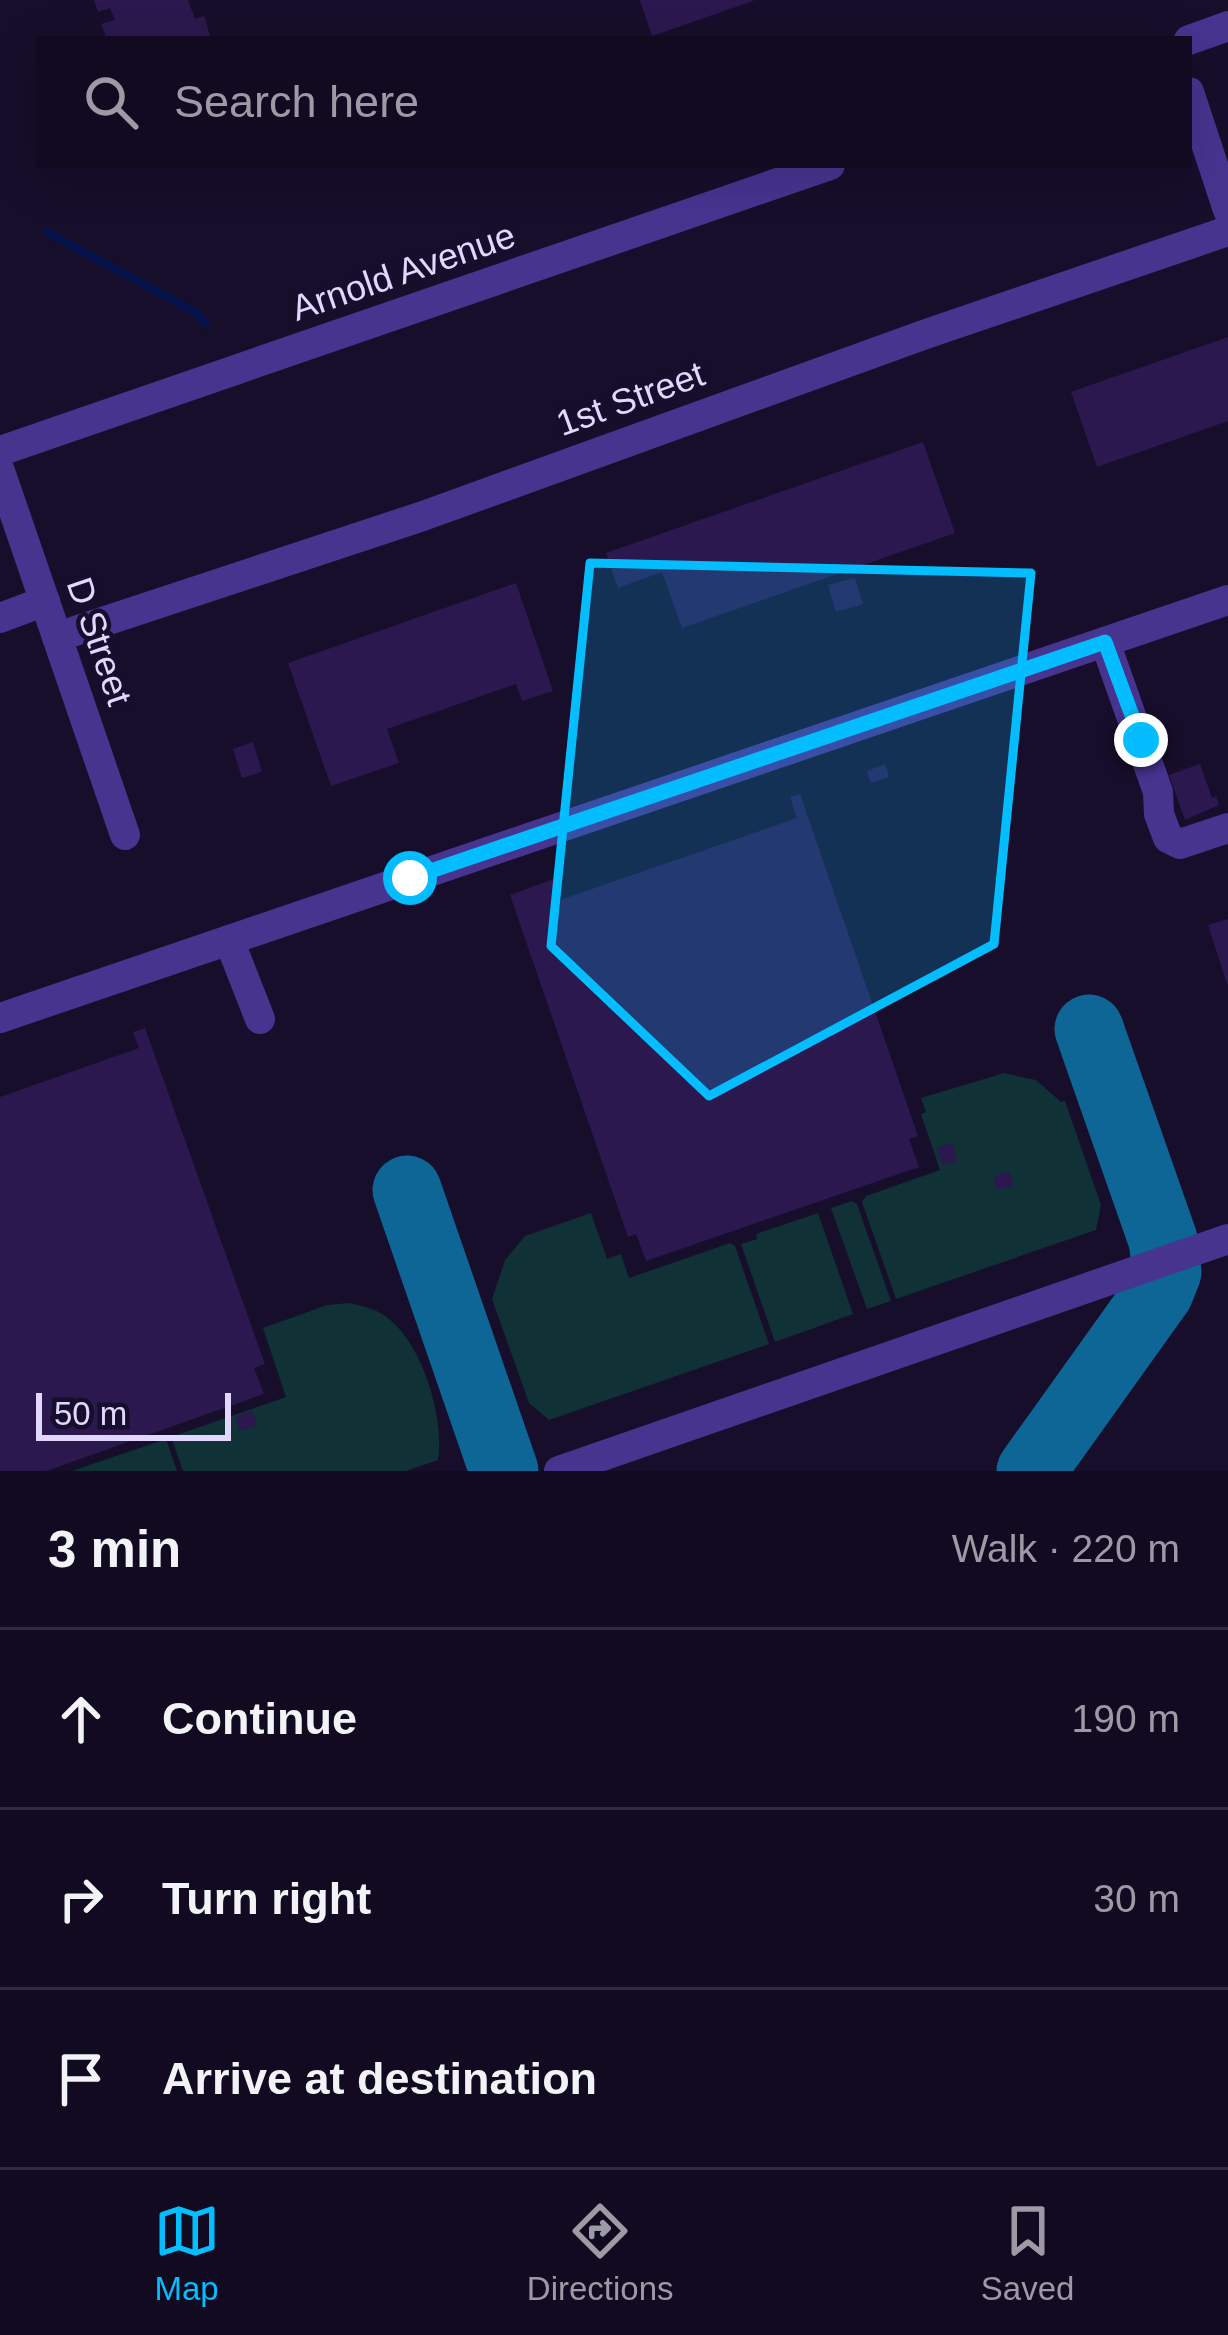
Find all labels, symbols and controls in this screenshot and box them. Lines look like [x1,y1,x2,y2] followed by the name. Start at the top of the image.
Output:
[36,36,1192,168] search box
[78,69,144,135] icon: search
[174,76,419,127] text: Search here
[286,214,520,329] street label: Arnold Avenue
[551,353,710,444] street label: 1st Street
[59,572,140,710] street label: D Street
[1114,713,1168,767] route end
[383,851,437,905] route start
[36,1387,231,1440] scale bar
[54,1395,127,1432] text: 50 m
[48,1521,181,1578] text: 3 min
[952,1527,1180,1570] text: Walk · 220 m
[48,1686,114,1752] icon: ahead
[162,1693,357,1744] text: Continue
[1072,1697,1180,1740] text: 190 m
[48,1866,114,1932] icon: right
[162,1873,371,1924] text: Turn right
[1093,1877,1180,1920] text: 30 m
[48,2046,114,2112] icon: arrive
[162,2053,597,2104] text: Arrive at destination
[154,2198,220,2308] tab: Map
[527,2198,674,2308] tab: Directions
[981,2198,1074,2308] tab: Saved

